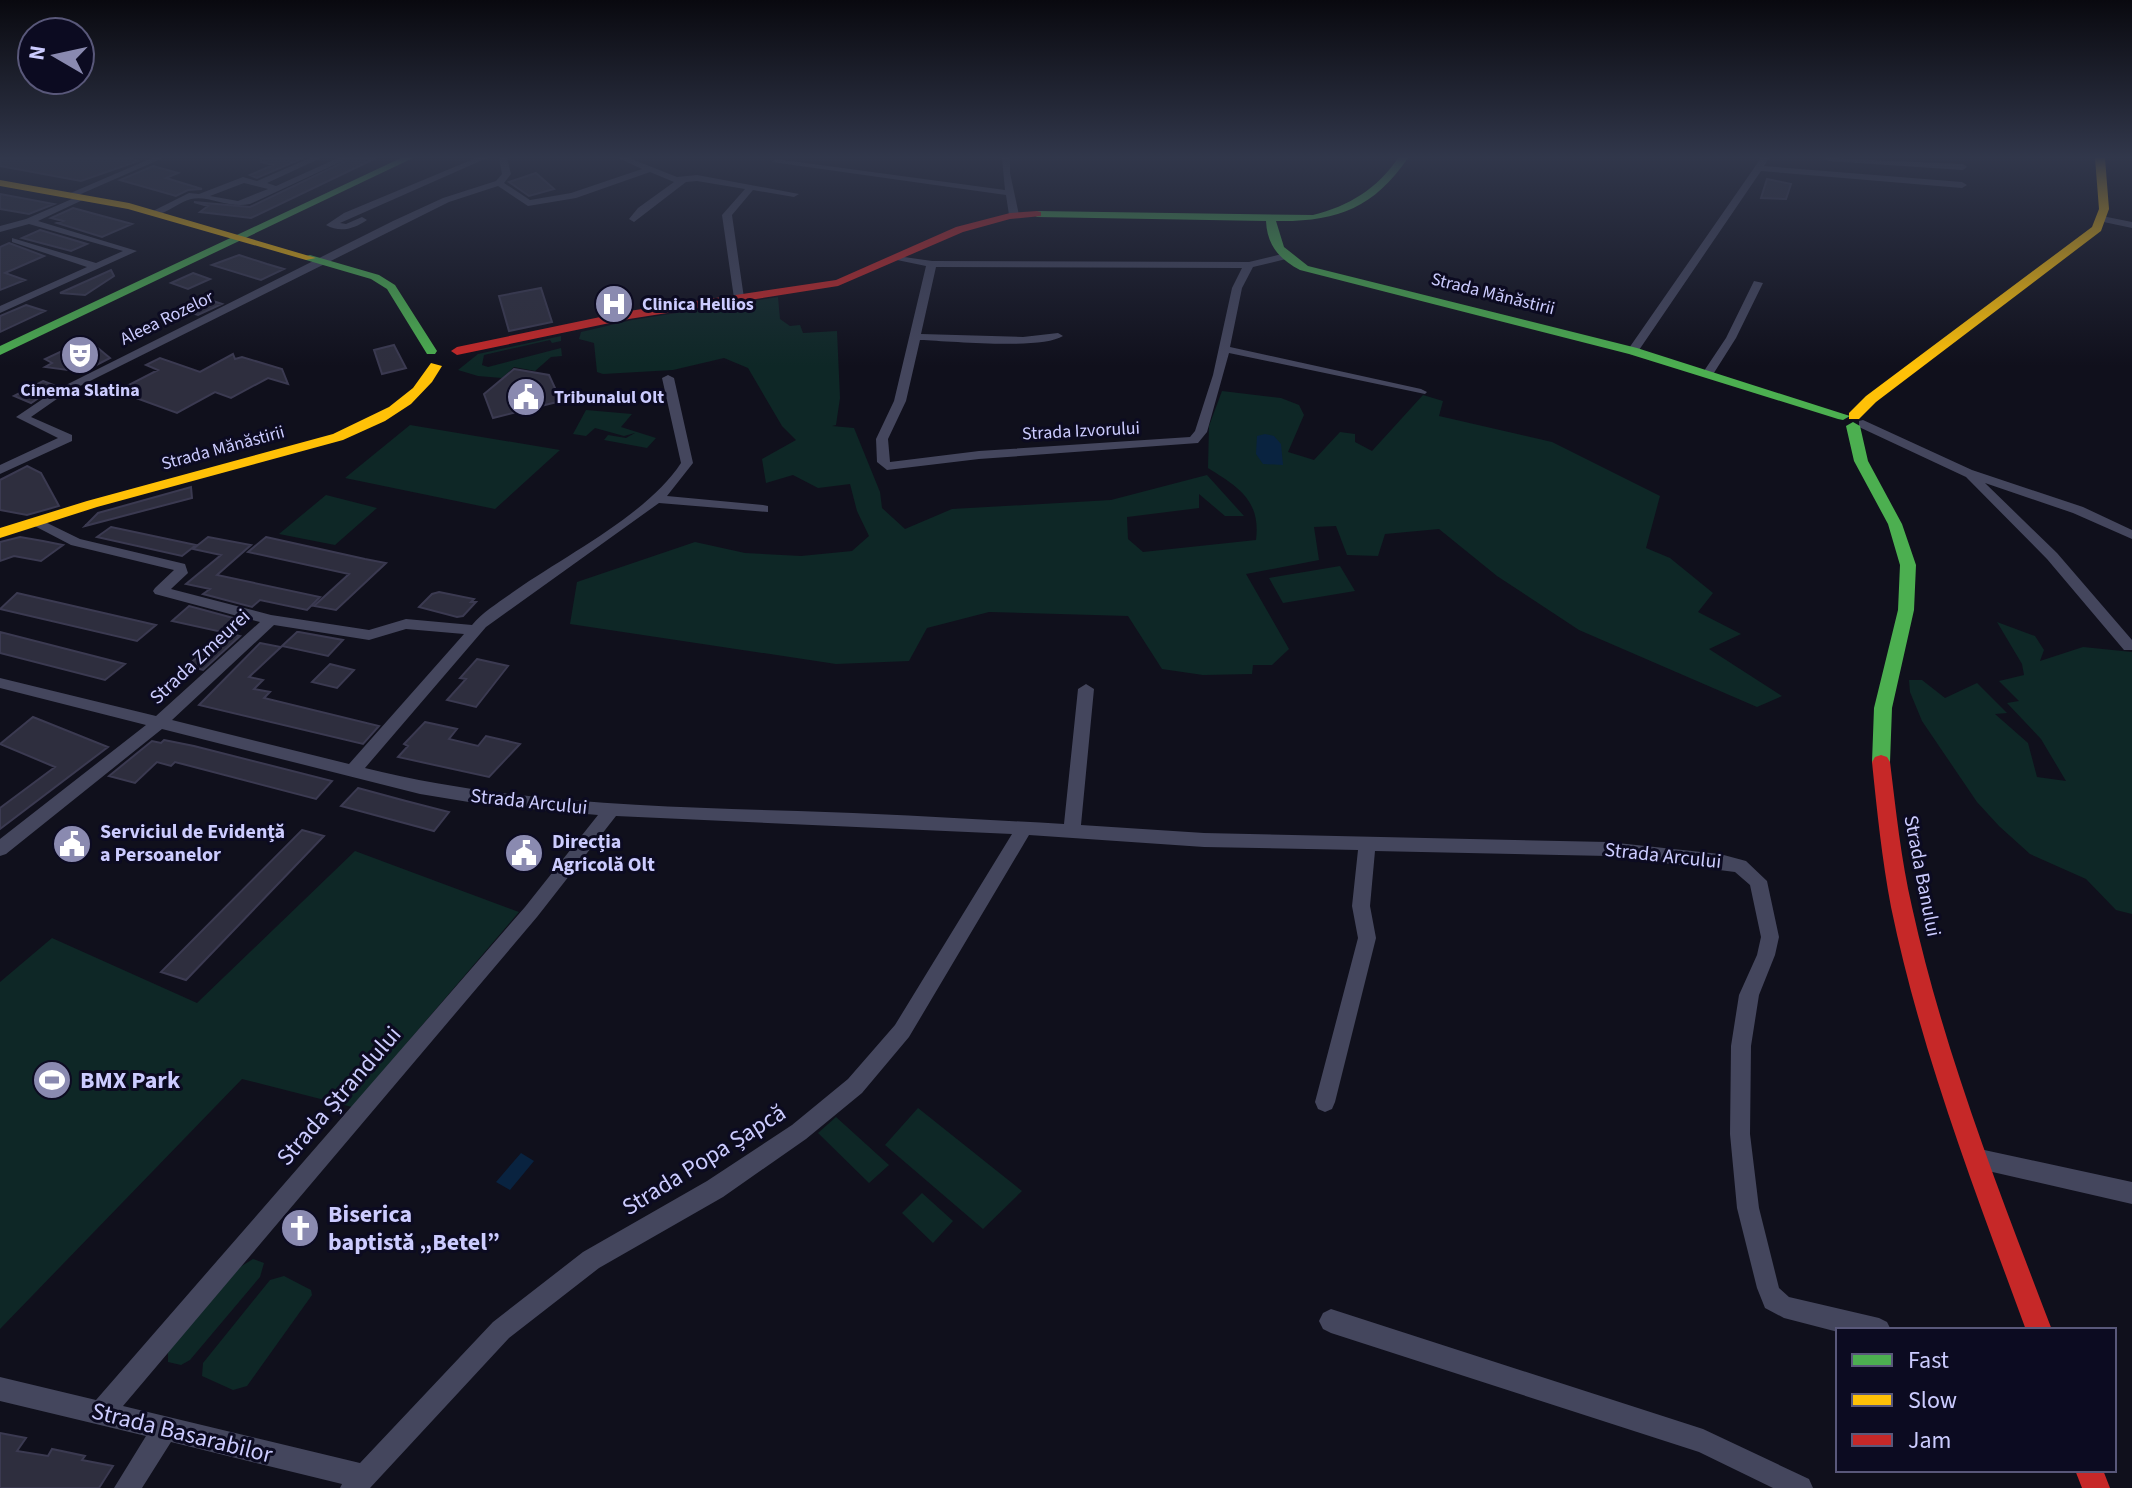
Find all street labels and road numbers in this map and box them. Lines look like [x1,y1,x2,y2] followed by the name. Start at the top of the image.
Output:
[1429,267,1557,321] street label: Strada Mănăstirii
[116,284,219,351] street label: Aleea Rozelor
[1021,415,1141,447] street label: Strada Izvorului
[159,420,287,476] street label: Strada Mănăstirii
[143,603,257,711] street label: Strada Zmeurei
[469,782,589,822] street label: Strada Arcului
[1896,813,1948,939] street label: Strada Banului
[1603,836,1723,876] street label: Strada Arcului
[268,1018,410,1174] street label: Strada Ștrandului
[615,1096,793,1224] street label: Strada Popa Șapcă
[88,1394,277,1473] street label: Strada Basarabilor

